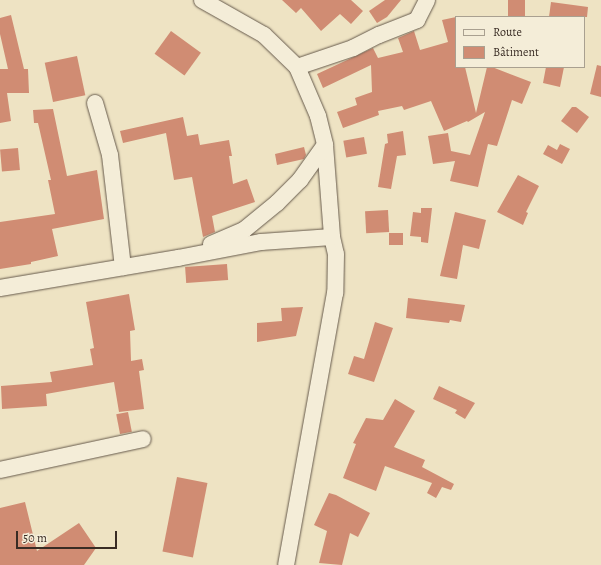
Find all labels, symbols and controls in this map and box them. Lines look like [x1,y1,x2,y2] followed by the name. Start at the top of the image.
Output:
[455,16,585,68] legend
[493,24,522,40] text: Route
[493,44,539,60] text: Bâtiment
[18,523,119,549] scale bar
[23,530,47,546] text: 50 m

